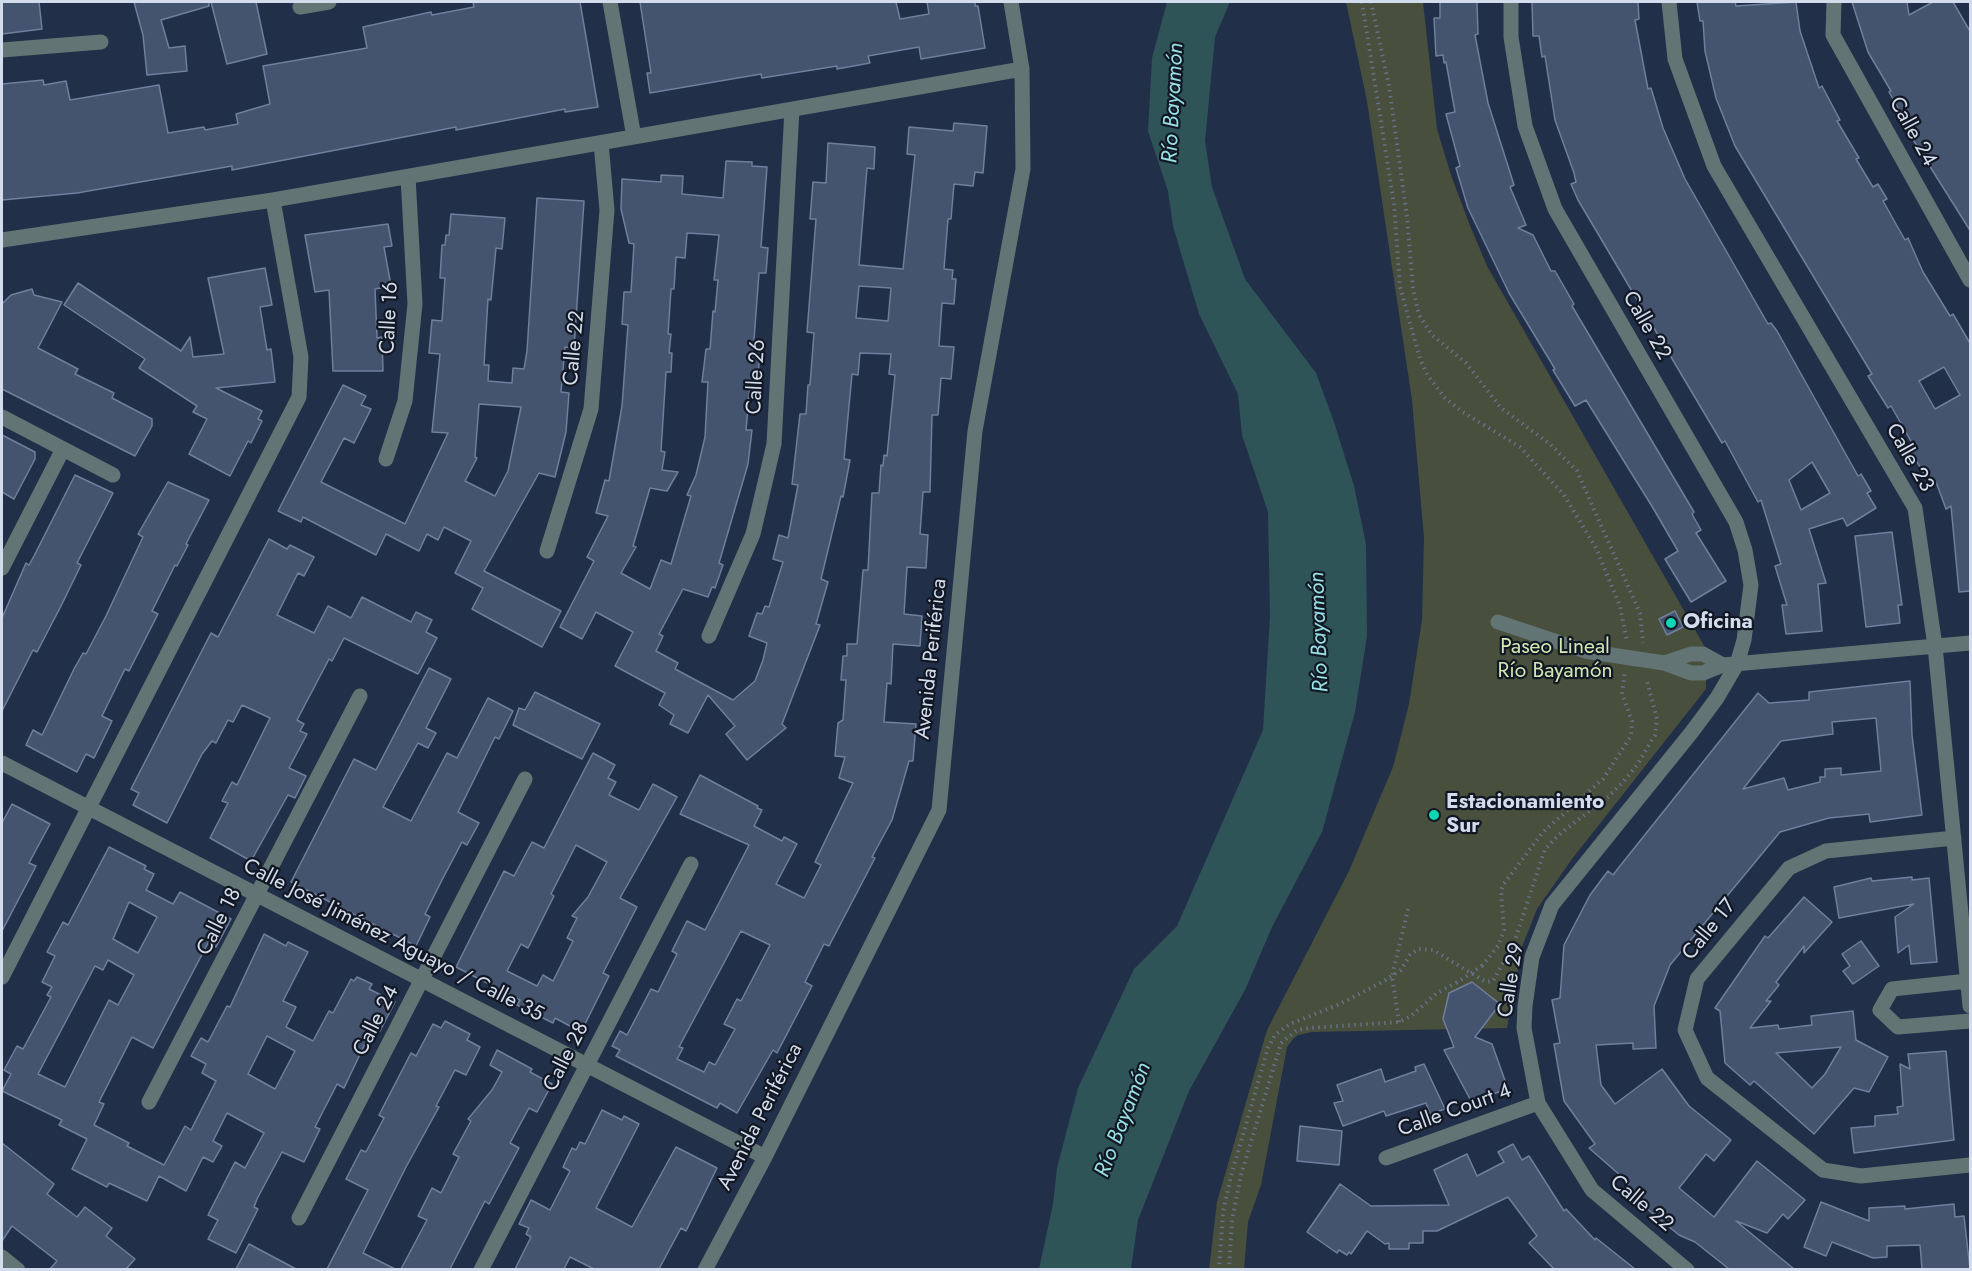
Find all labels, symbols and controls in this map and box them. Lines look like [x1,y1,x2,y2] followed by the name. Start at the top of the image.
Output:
[1158,42,1190,164] water label: Río Bayamón
[1883,93,1941,171] street label: Calle 24
[376,281,404,355] street label: Calle 16
[1616,287,1676,365] street label: Calle 22
[559,309,591,387] street label: Calle 22
[742,339,772,415] street label: Calle 26
[1879,419,1939,497] street label: Calle 23
[1305,571,1335,693] water label: Río Bayamón
[911,577,953,741] street label: Avenida Periférica
[1683,610,1753,636] place label: Oficina
[1664,616,1678,630] marker: Oficina
[1498,635,1612,685] park label: Paseo Lineal Río Bayamón
[1446,790,1604,840] place label: Estacionamiento Sur
[1427,808,1441,822] marker: Estacionamiento Sur
[239,854,547,1028] street label: Calle José Jiménez Aguayo / Calle 35
[192,884,248,960] street label: Calle 18
[1678,894,1742,966] street label: Calle 17
[1494,941,1530,1019] street label: Calle 29
[349,982,405,1060] street label: Calle 24
[539,1018,595,1096] street label: Calle 28
[713,1039,809,1195] street label: Avenida Periférica
[1090,1059,1158,1181] water label: Río Bayamón
[1395,1079,1515,1143] street label: Calle Court 4
[1604,1170,1678,1238] street label: Calle 22

